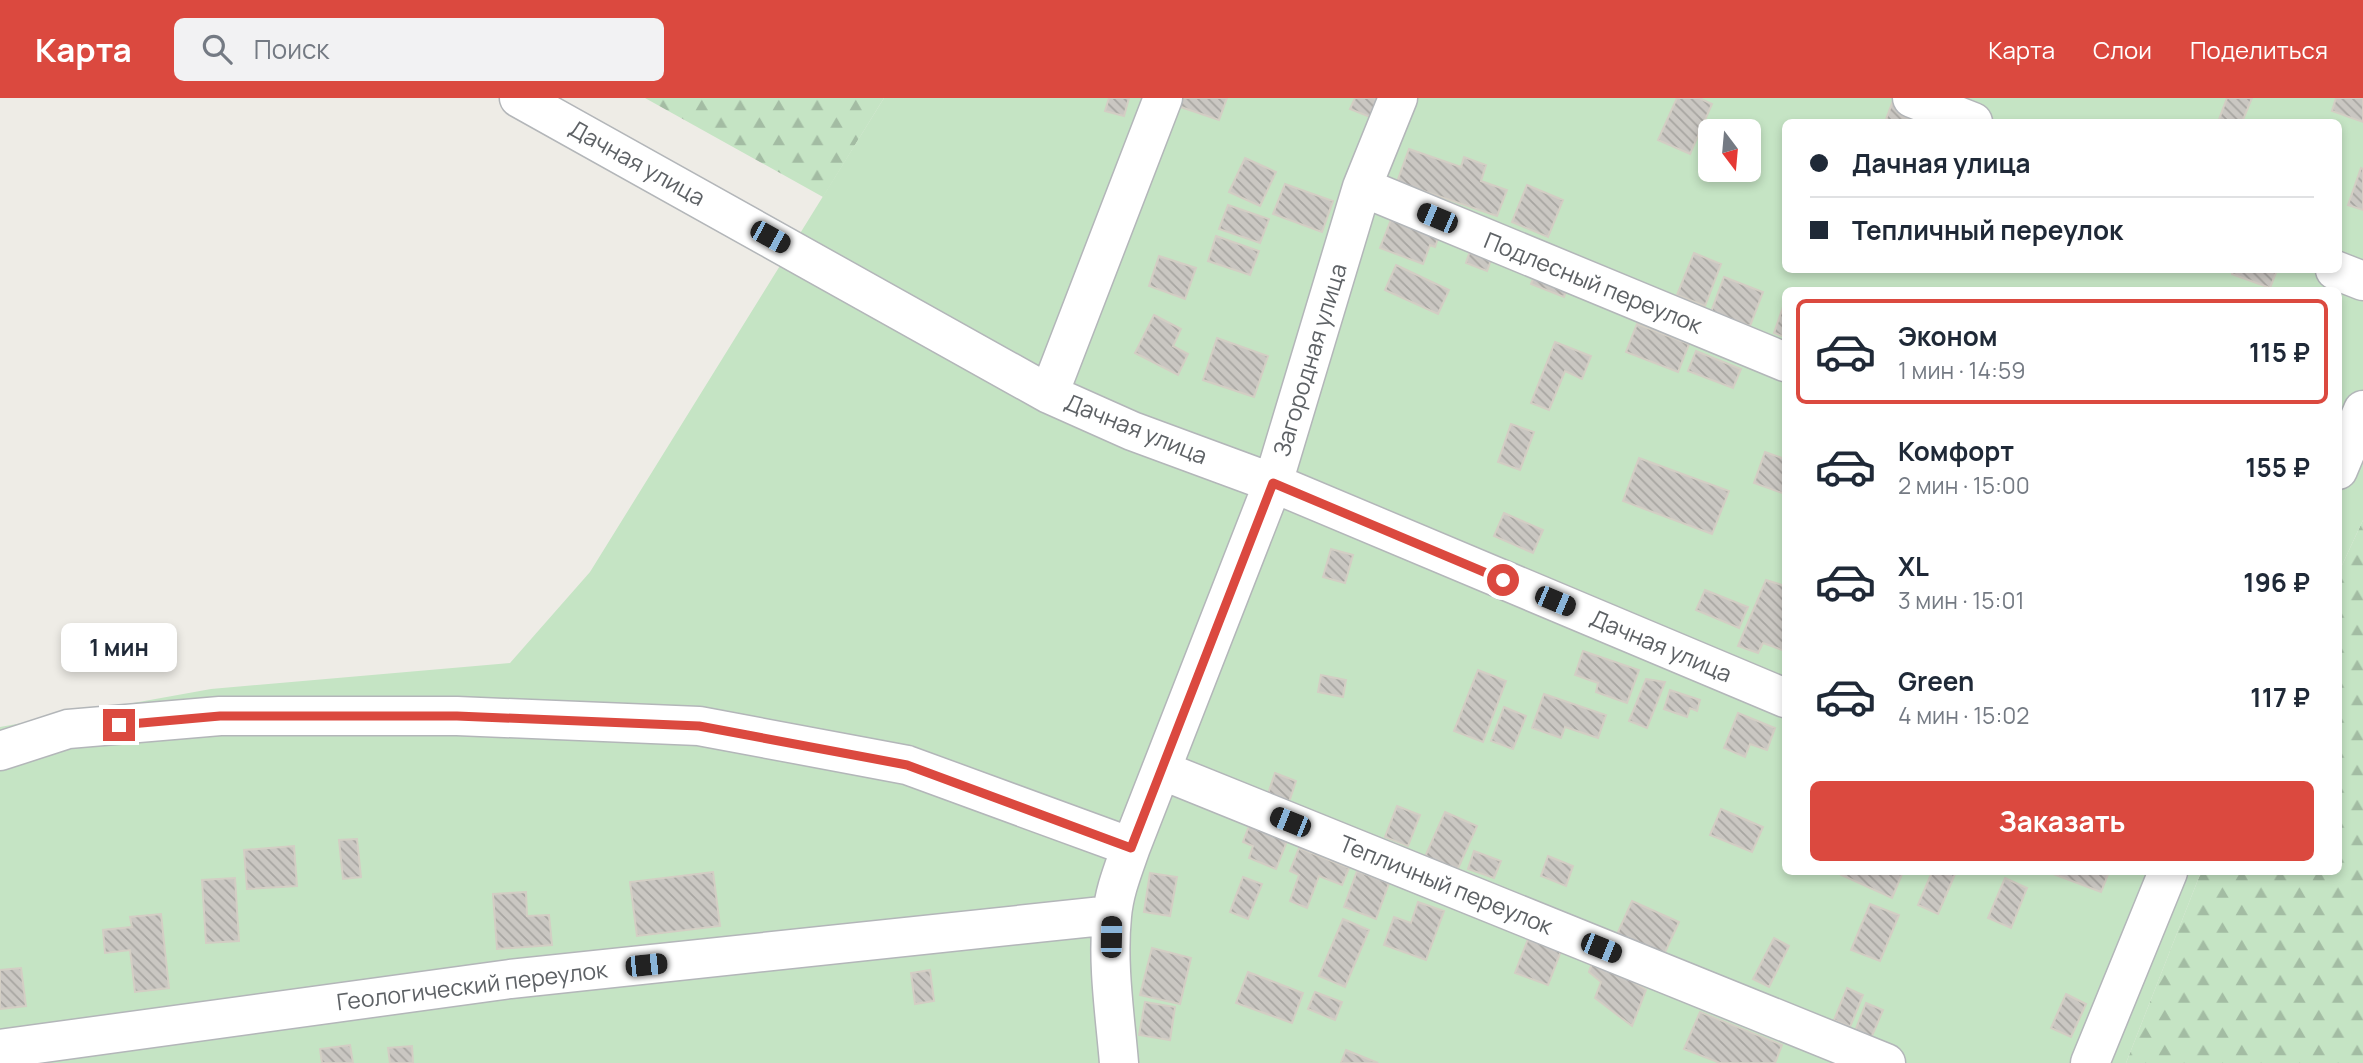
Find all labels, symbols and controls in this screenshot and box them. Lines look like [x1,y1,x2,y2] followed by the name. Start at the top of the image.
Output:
[174,18,664,81] search box
[35,27,132,72] text: Карта
[198,30,236,68] icon: search
[254,31,329,67] text: Поиск
[1988,33,2055,66] text: Карта
[2093,33,2152,66] text: Слои
[2190,33,2328,66] text: Поделиться
[564,112,711,213] street label: Дачная улица
[1698,119,1760,182] north arrow
[1698,119,1761,182] map controls
[1852,145,2031,181] text: Дачная улица
[1414,200,1461,236] car
[1852,212,2123,248] text: Тепличный переулок
[747,218,794,256] car
[1480,224,1708,341] street label: Подлесный переулок
[1264,259,1354,460] street label: Загородная улица
[1898,318,1998,354] text: Эконом
[1814,320,1877,383] icon: car
[2249,334,2310,370] text: 115 ₽
[1898,354,2026,386] text: 1 мин · 14:59
[1060,385,1212,471] street label: Дачная улица
[1898,433,2014,469] text: Комфорт
[1814,435,1877,498] icon: car
[2245,449,2310,485] text: 155 ₽
[1898,469,2030,501] text: 2 мин · 15:00
[1898,548,1929,584] text: XL
[1814,550,1877,613] icon: car
[1487,564,1519,596] route start
[2243,564,2310,600] text: 196 ₽
[1532,583,1579,619] car
[1898,584,2024,616] text: 3 мин · 15:01
[1586,601,1737,689] street label: Дачная улица
[61,624,177,672] callout: 1 мин
[89,631,149,663] text: 1 мин
[1898,663,1974,699] text: Green
[1814,665,1877,728] icon: car
[2250,679,2310,715] text: 117 ₽
[1898,699,2029,731] text: 4 мин · 15:02
[103,709,135,741] route end
[1810,781,2314,861] button: Заказать
[1267,804,1314,840] car
[1335,827,1558,942] street label: Тепличный переулок
[1101,916,1122,958] car
[1578,930,1625,966] car
[335,952,610,1017] street label: Геологический переулок
[625,952,668,978] car

